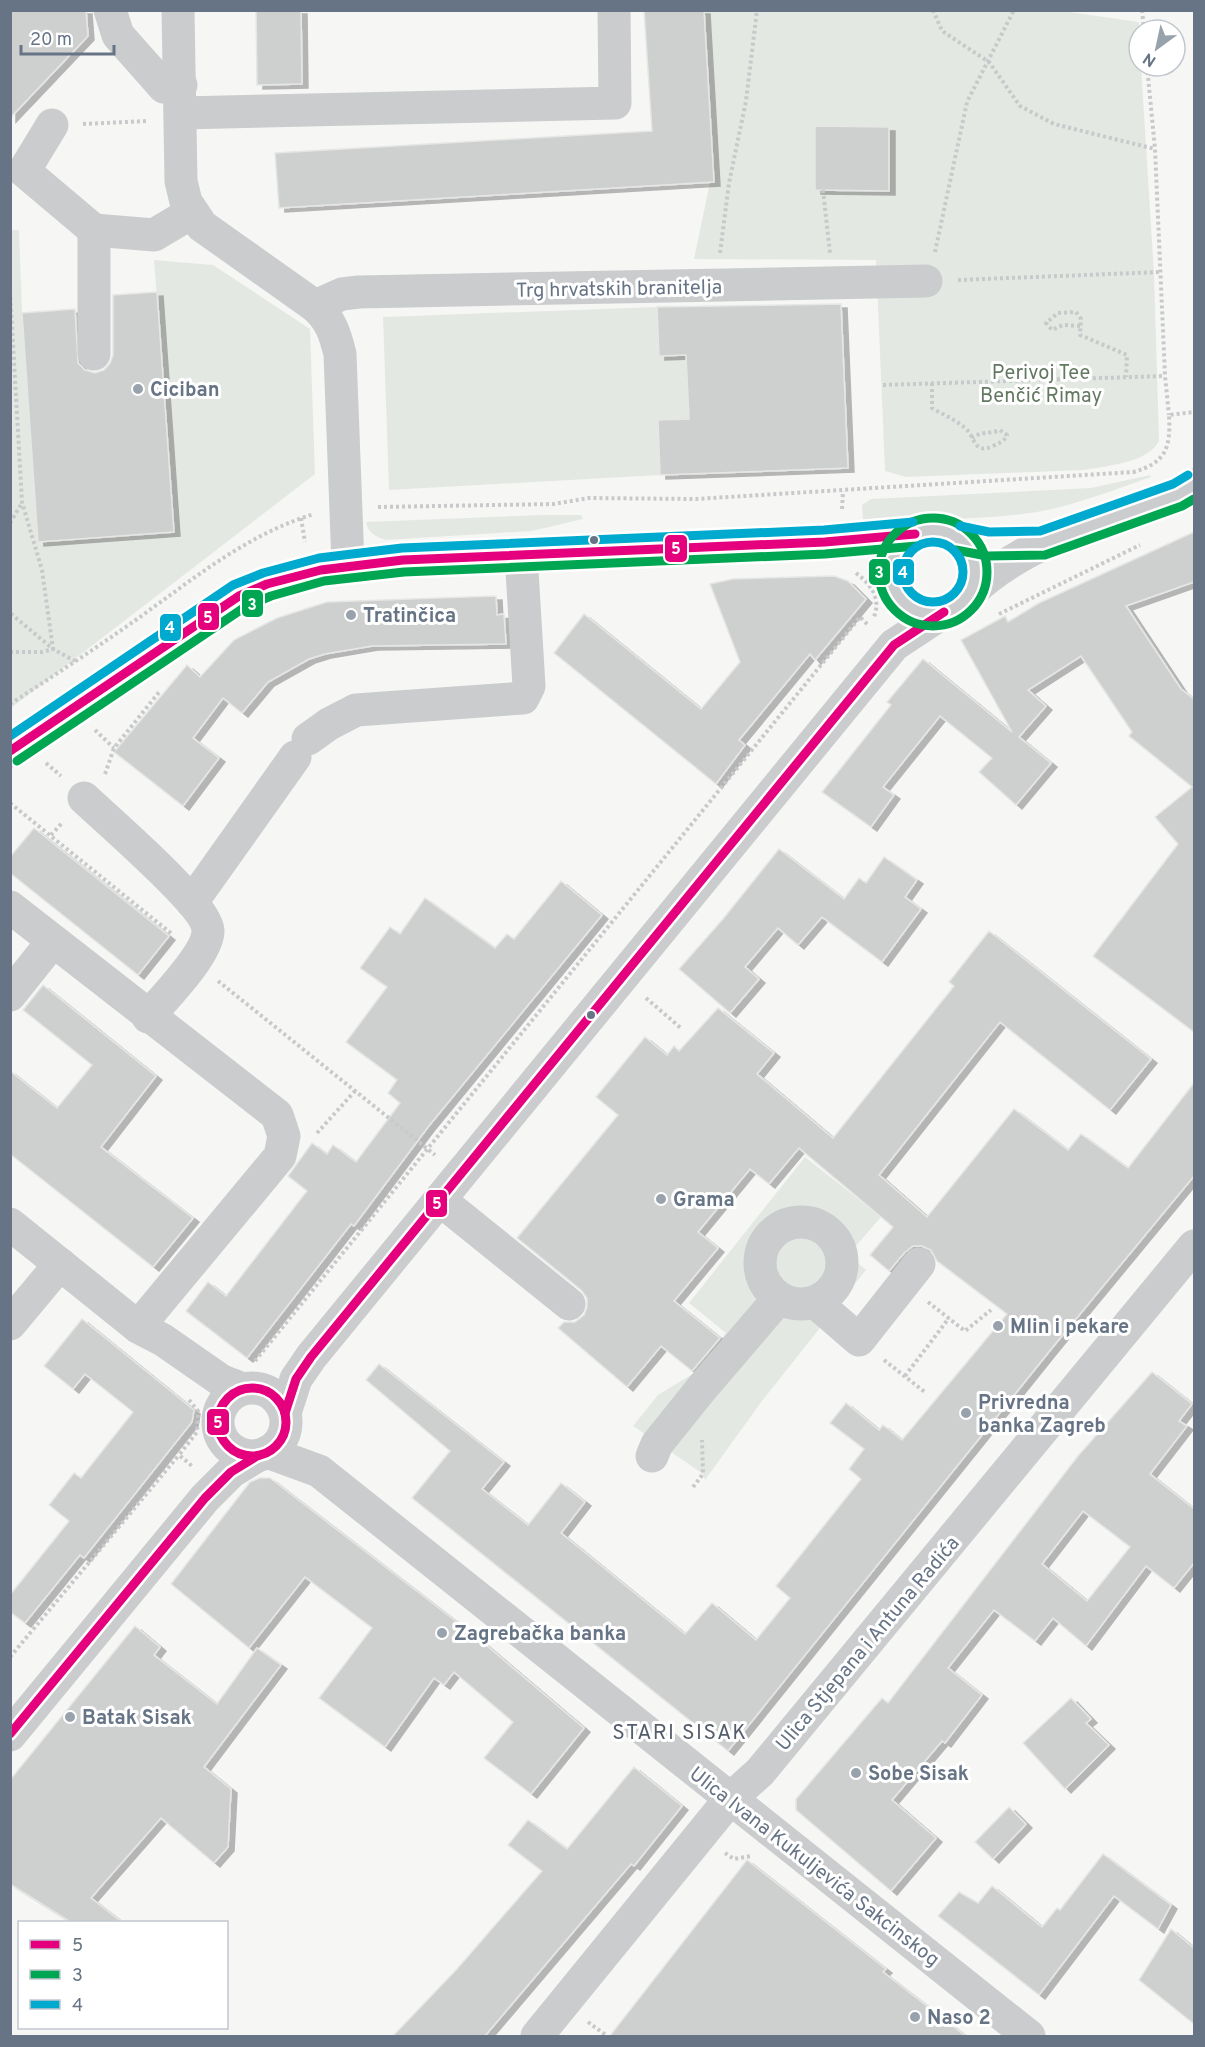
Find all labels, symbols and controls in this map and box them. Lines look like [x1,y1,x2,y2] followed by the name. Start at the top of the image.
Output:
[21,18,114,56] scale bar
[1127,18,1187,78] north arrow
[30,29,72,52] text: 20 m
[1140,47,1160,70] text: N
[516,275,722,305] street label: Trg hrvatskih branitelja
[980,361,1102,410] park label: Perivoj Tee Benčić Rimay
[150,378,220,404] place label: Ciciban
[131,382,145,396] marker: Ciciban
[588,534,600,546] unlabelled marker
[664,534,688,563] line badge: 5
[671,540,681,560] text: 5
[868,558,891,586] line badge: 3
[892,558,915,586] line badge: 4
[874,564,884,584] text: 3
[898,564,908,584] text: 4
[241,589,264,618] line badge: 3
[247,596,257,616] text: 3
[197,602,220,631] line badge: 5
[363,604,456,630] place label: Tratinčica
[344,608,358,622] marker: Tratinčica
[203,609,213,629] text: 5
[159,613,182,642] line badge: 4
[165,619,175,639] text: 4
[585,1009,597,1021] unlabelled marker
[673,1188,735,1214] place label: Grama
[425,1189,448,1218] line badge: 5
[654,1192,668,1206] marker: Grama
[432,1195,442,1215] text: 5
[1010,1315,1129,1341] place label: Mlin i pekare
[991,1319,1005,1333] marker: Mlin i pekare
[978,1391,1106,1440] place label: Privredna banka Zagreb
[959,1406,973,1420] marker: Privredna banka Zagreb
[206,1408,230,1436] line badge: 5
[213,1414,223,1434] text: 5
[771,1532,966,1757] street label: Ulica Stjepana i Antuna Radića
[454,1622,626,1648] place label: Zagrebačka banka
[435,1626,449,1640] marker: Zagrebačka banka
[82,1706,192,1732] place label: Batak Sisak
[63,1710,77,1724] marker: Batak Sisak
[612,1720,748,1747] district label: STARI SISAK
[683,1762,944,1973] street label: Ulica Ivana Kukuljevića Sakcinskog
[868,1762,969,1788] place label: Sobe Sisak
[849,1766,863,1780] marker: Sobe Sisak
[18,1921,228,2029] legend
[72,1935,83,1958] text: 5
[72,1965,83,1988] text: 3
[72,1995,83,2018] text: 4
[927,2006,991,2032] place label: Naso 2
[908,2010,922,2024] marker: Naso 2

